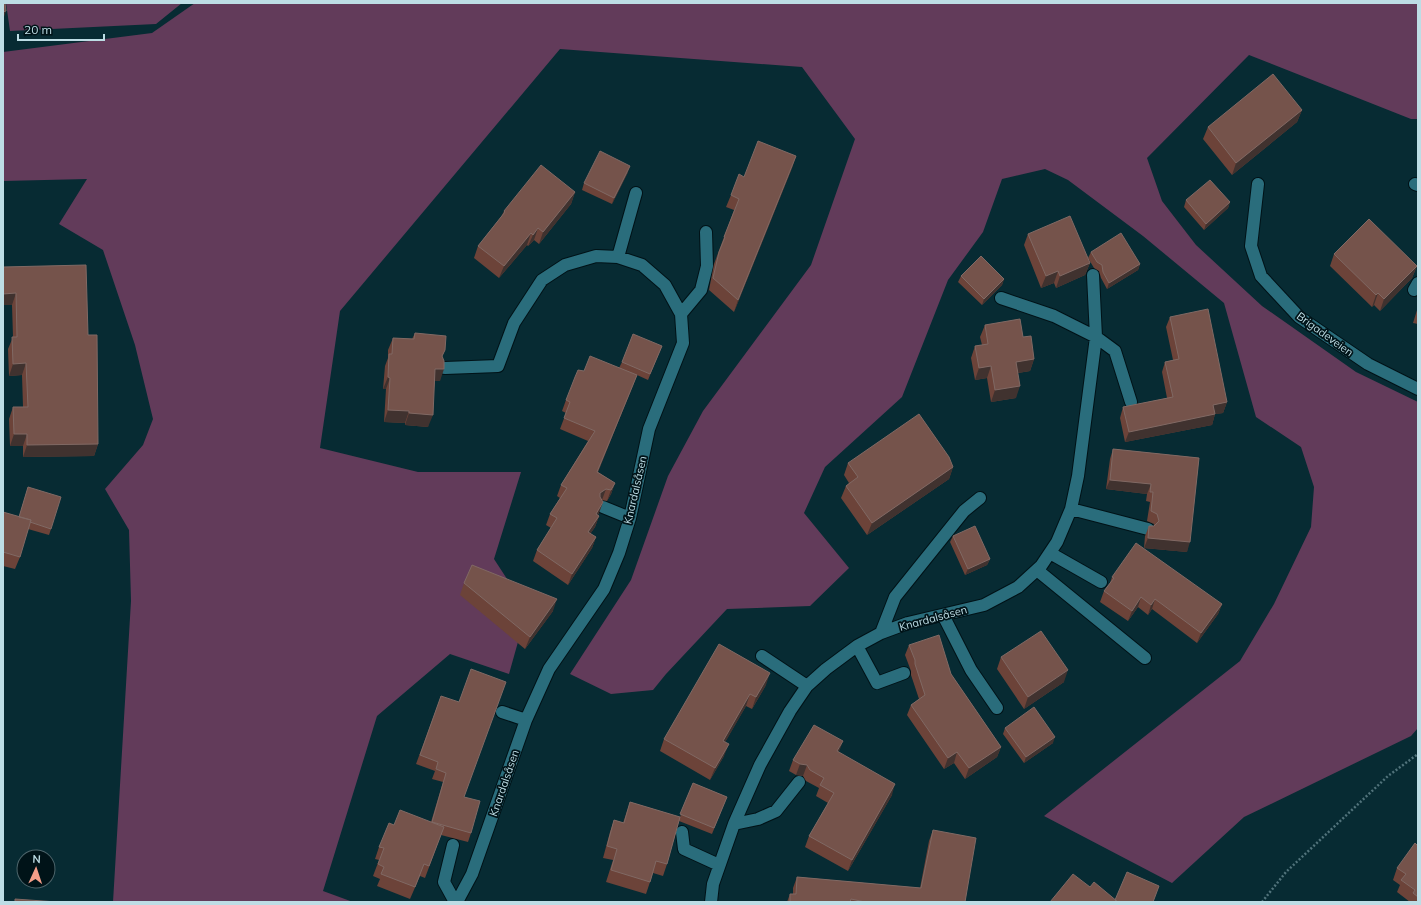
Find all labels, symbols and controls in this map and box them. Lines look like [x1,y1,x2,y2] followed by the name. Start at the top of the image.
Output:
[18,16,104,42] scale bar
[24,22,52,37] text: 20 m
[1294,309,1356,359] street label: Brigadeveien
[620,454,650,526] street label: Knardalsåsen
[898,602,968,634] street label: Knardalsåsen
[486,748,522,818] street label: Knardalsåsen
[16,849,56,889] north arrow
[32,852,41,866] text: N

